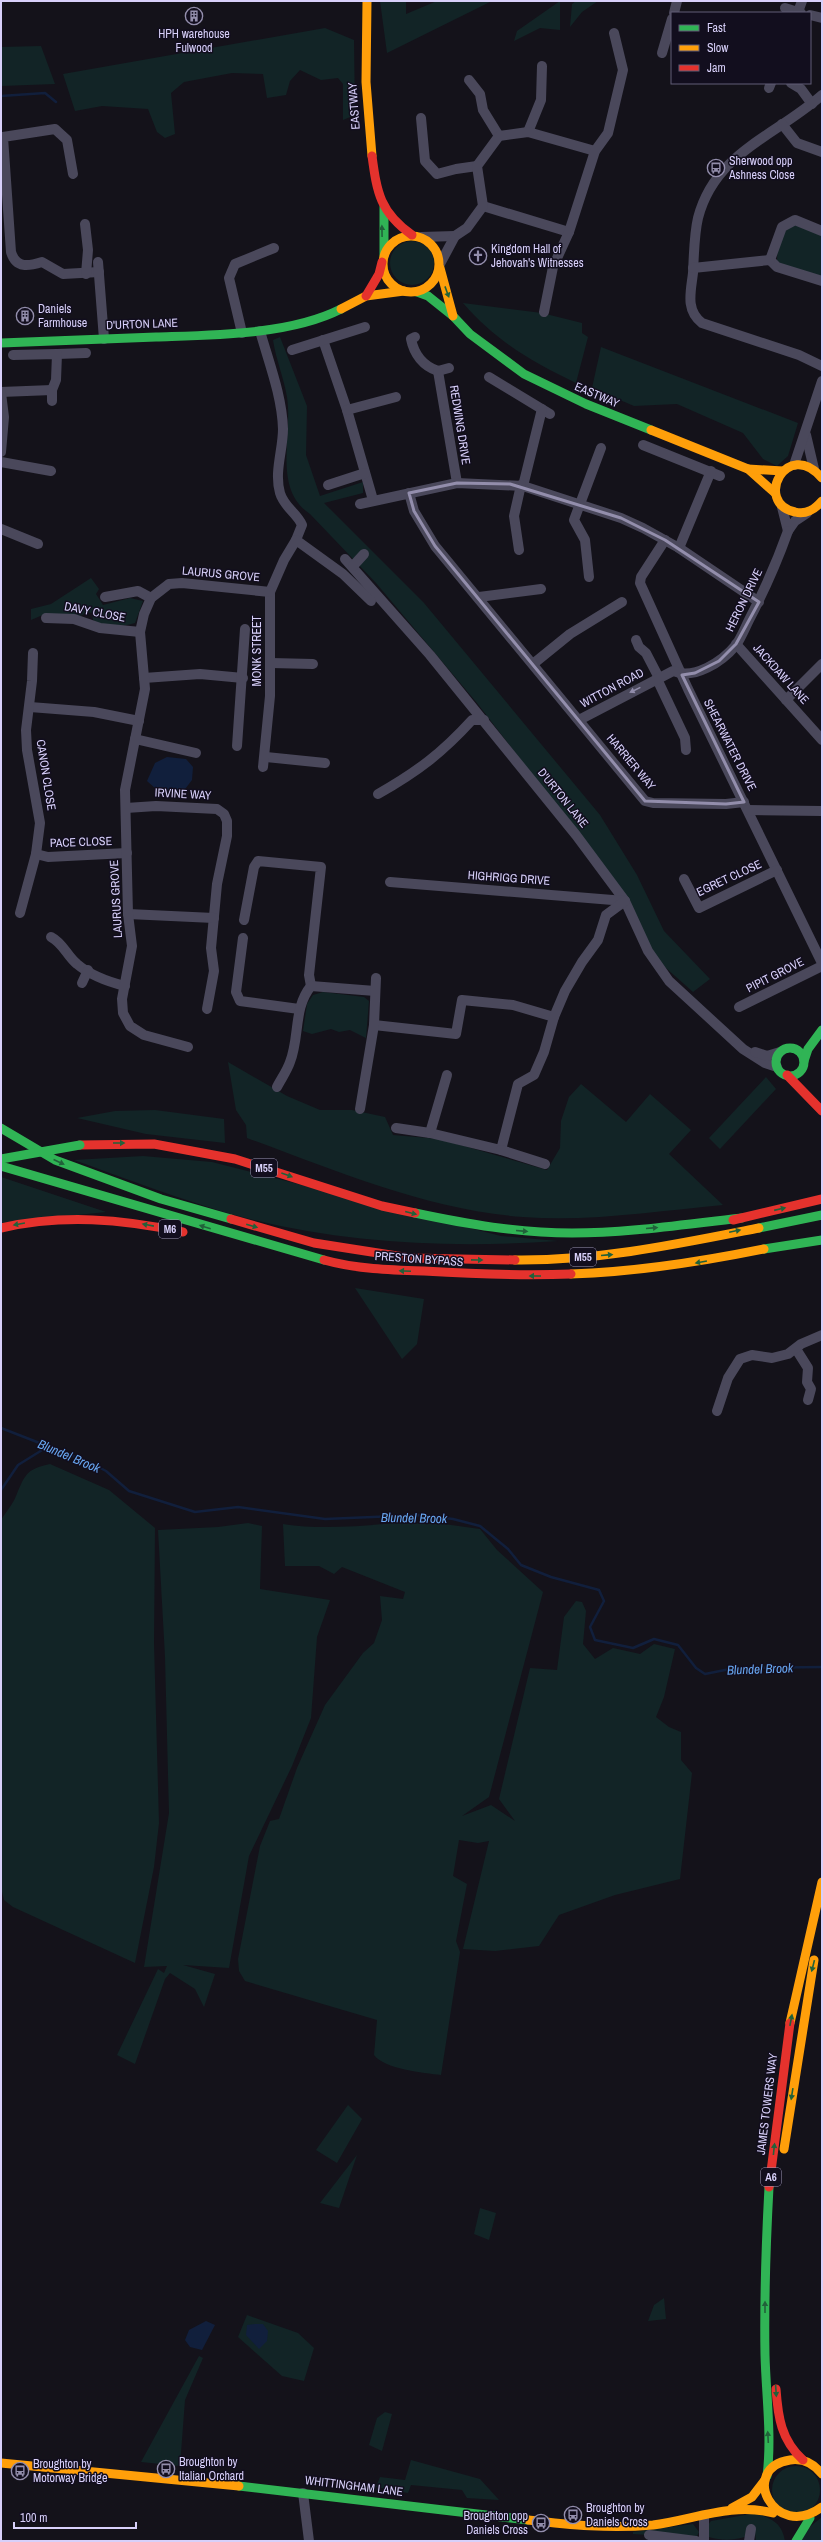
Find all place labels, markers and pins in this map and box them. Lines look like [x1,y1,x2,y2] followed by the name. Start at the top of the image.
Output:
[184,6,204,26] building icon: HPH warehouse Fulwood
[158,26,230,56] place label: HPH warehouse Fulwood
[728,153,795,183] place label: Sherwood opp Ashness Close
[706,158,726,178] bus stop icon: Sherwood opp Ashness Close
[491,241,584,271] place label: Kingdom Hall of Jehovah's Witnesses
[468,246,488,266] church icon: Kingdom Hall of Jehovah's Witnesses
[38,301,87,331] place label: Daniels Farmhouse
[15,306,35,326] building icon: Daniels Farmhouse
[179,2454,244,2484] place label: Broughton by Italian Orchard
[33,2456,107,2486] place label: Broughton by Motorway Bridge
[156,2459,176,2479] bus stop icon: Broughton by Italian Orchard
[10,2461,30,2481] bus stop icon: Broughton by Motorway Bridge
[586,2500,648,2530] place label: Broughton by Daniels Cross
[563,2505,583,2525] bus stop icon: Broughton by Daniels Cross
[463,2508,528,2538] place label: Broughton opp Daniels Cross
[531,2513,551,2533] bus stop icon: Broughton opp Daniels Cross

